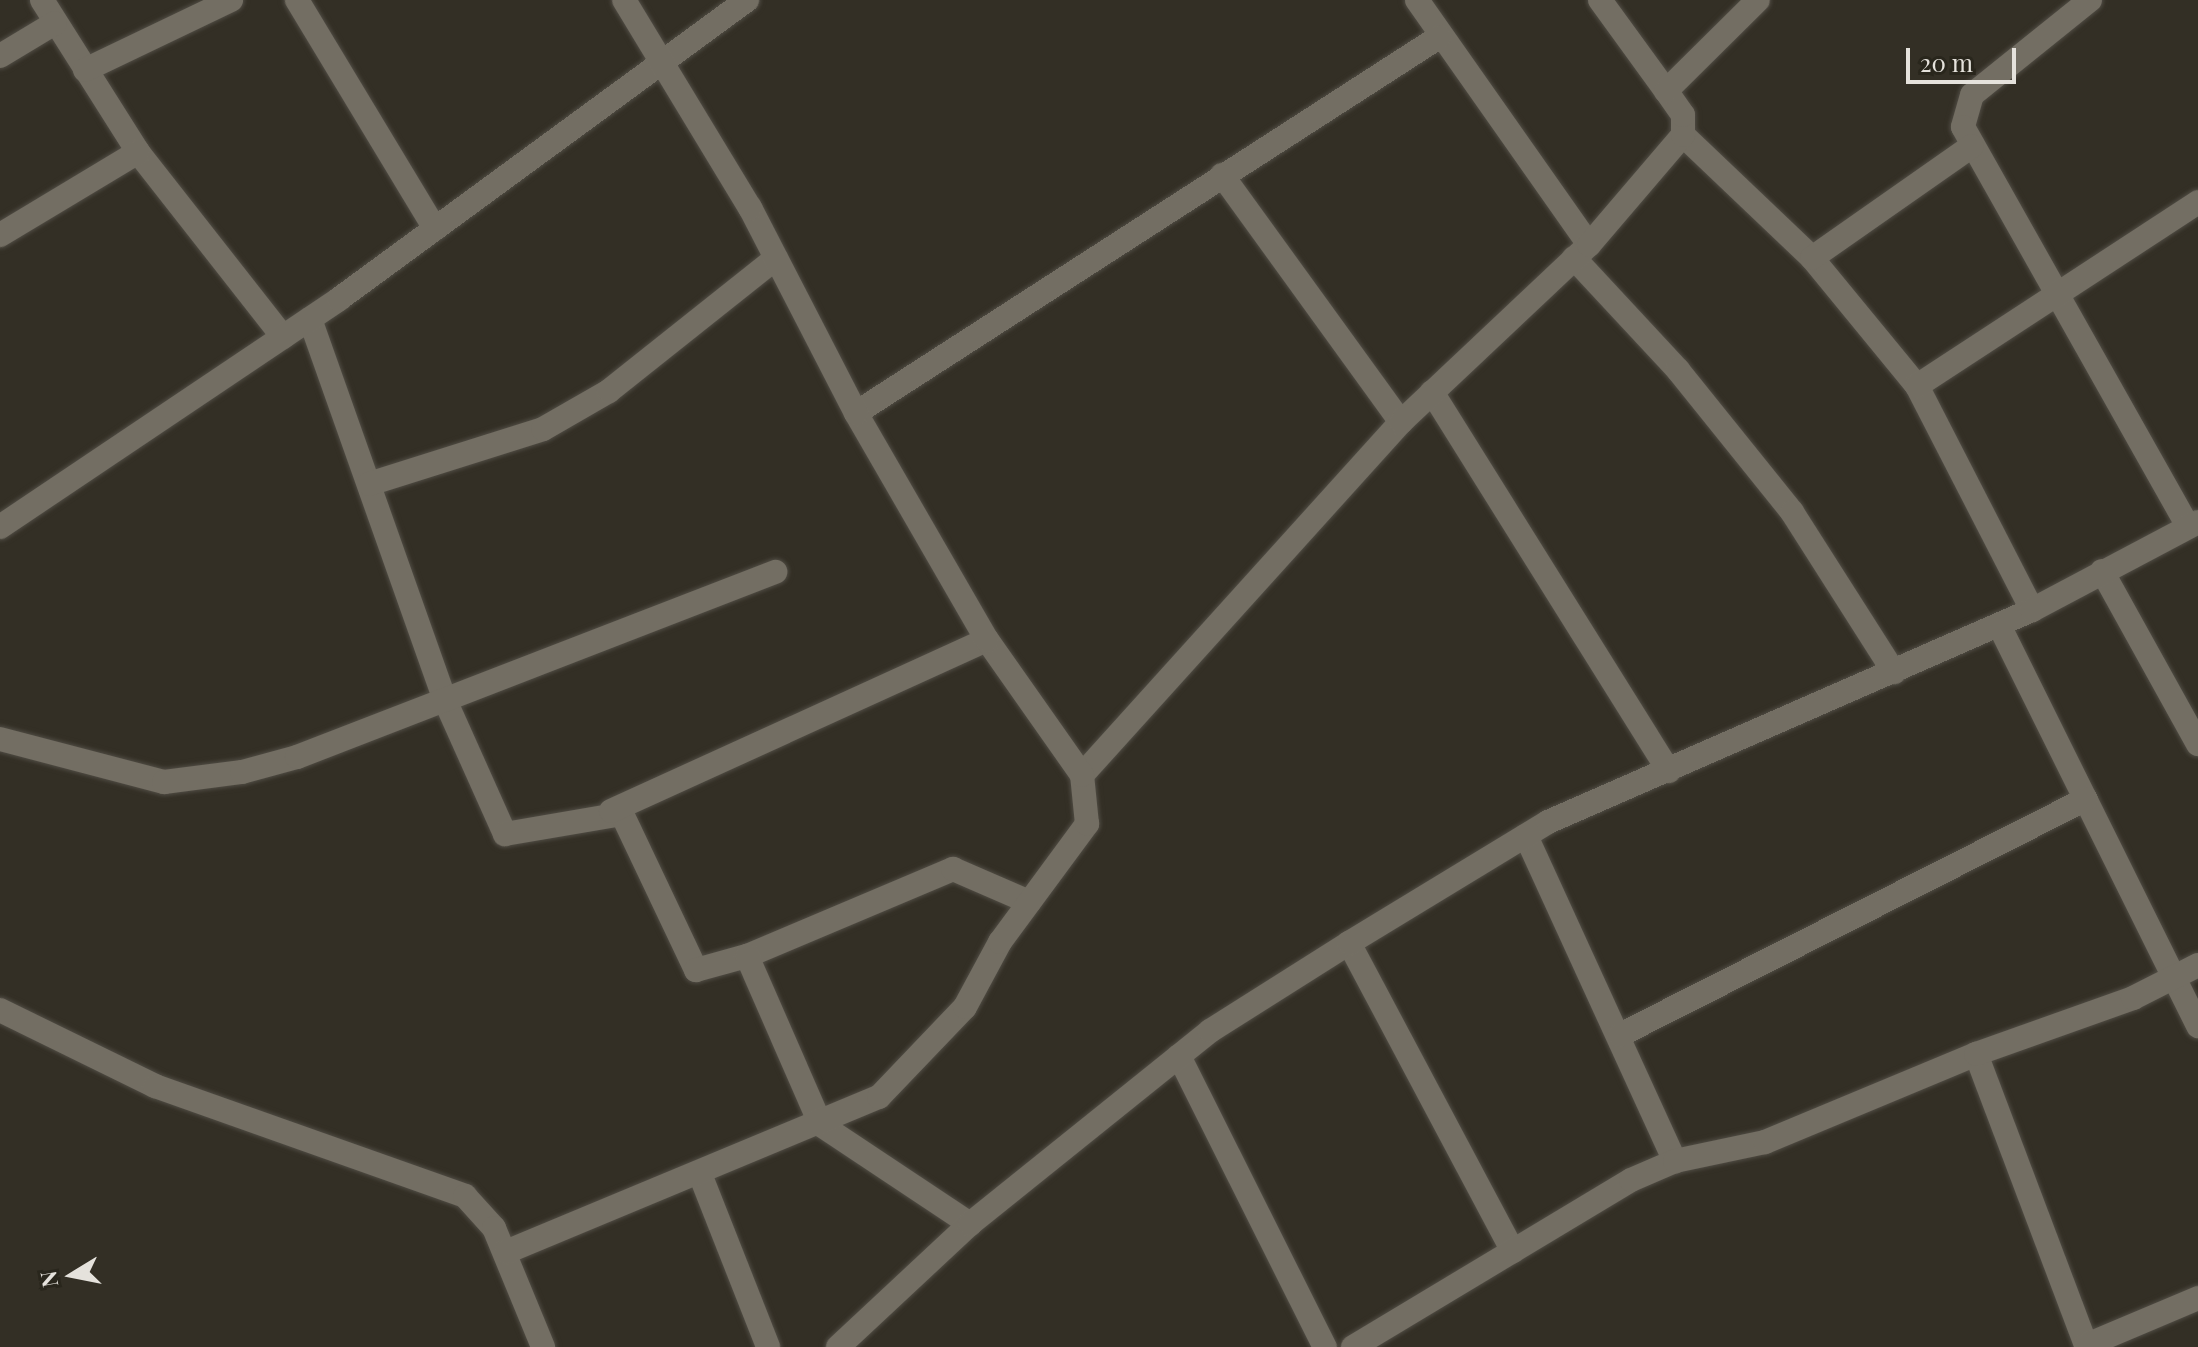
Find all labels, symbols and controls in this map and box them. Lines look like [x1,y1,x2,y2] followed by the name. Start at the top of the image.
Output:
[1910,32,2020,82] scale bar
[1920,46,1973,78] text: 20 m
[32,1235,112,1315] north arrow
[32,1269,65,1290] text: N

